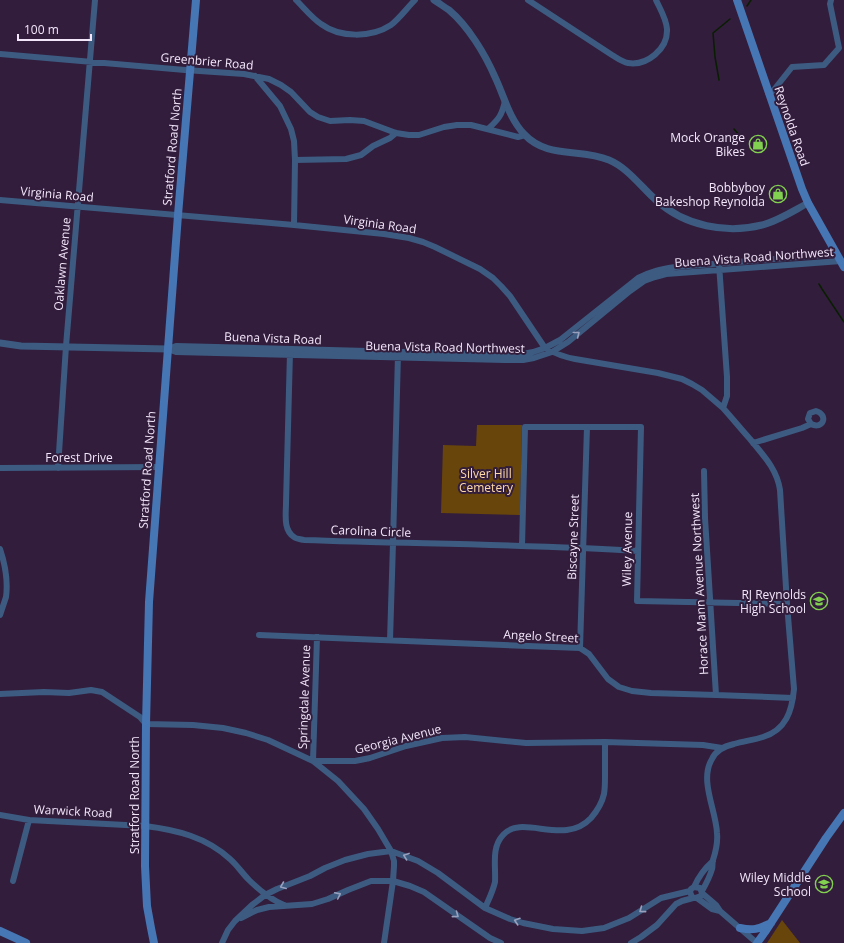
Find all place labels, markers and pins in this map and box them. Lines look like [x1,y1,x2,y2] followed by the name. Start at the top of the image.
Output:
[670,129,745,160] place label: Mock Orange Bikes
[748,134,768,154] shop icon: Mock Orange Bikes
[655,179,766,210] place label: Bobbyboy Bakeshop Reynolda
[768,184,788,204] shop icon: Bobbyboy Bakeshop Reynolda
[740,586,806,617] place label: RJ Reynolds High School
[809,591,829,611] school or university icon: RJ Reynolds High School
[740,869,811,900] place label: Wiley Middle School
[814,874,834,894] school or university icon: Wiley Middle School

